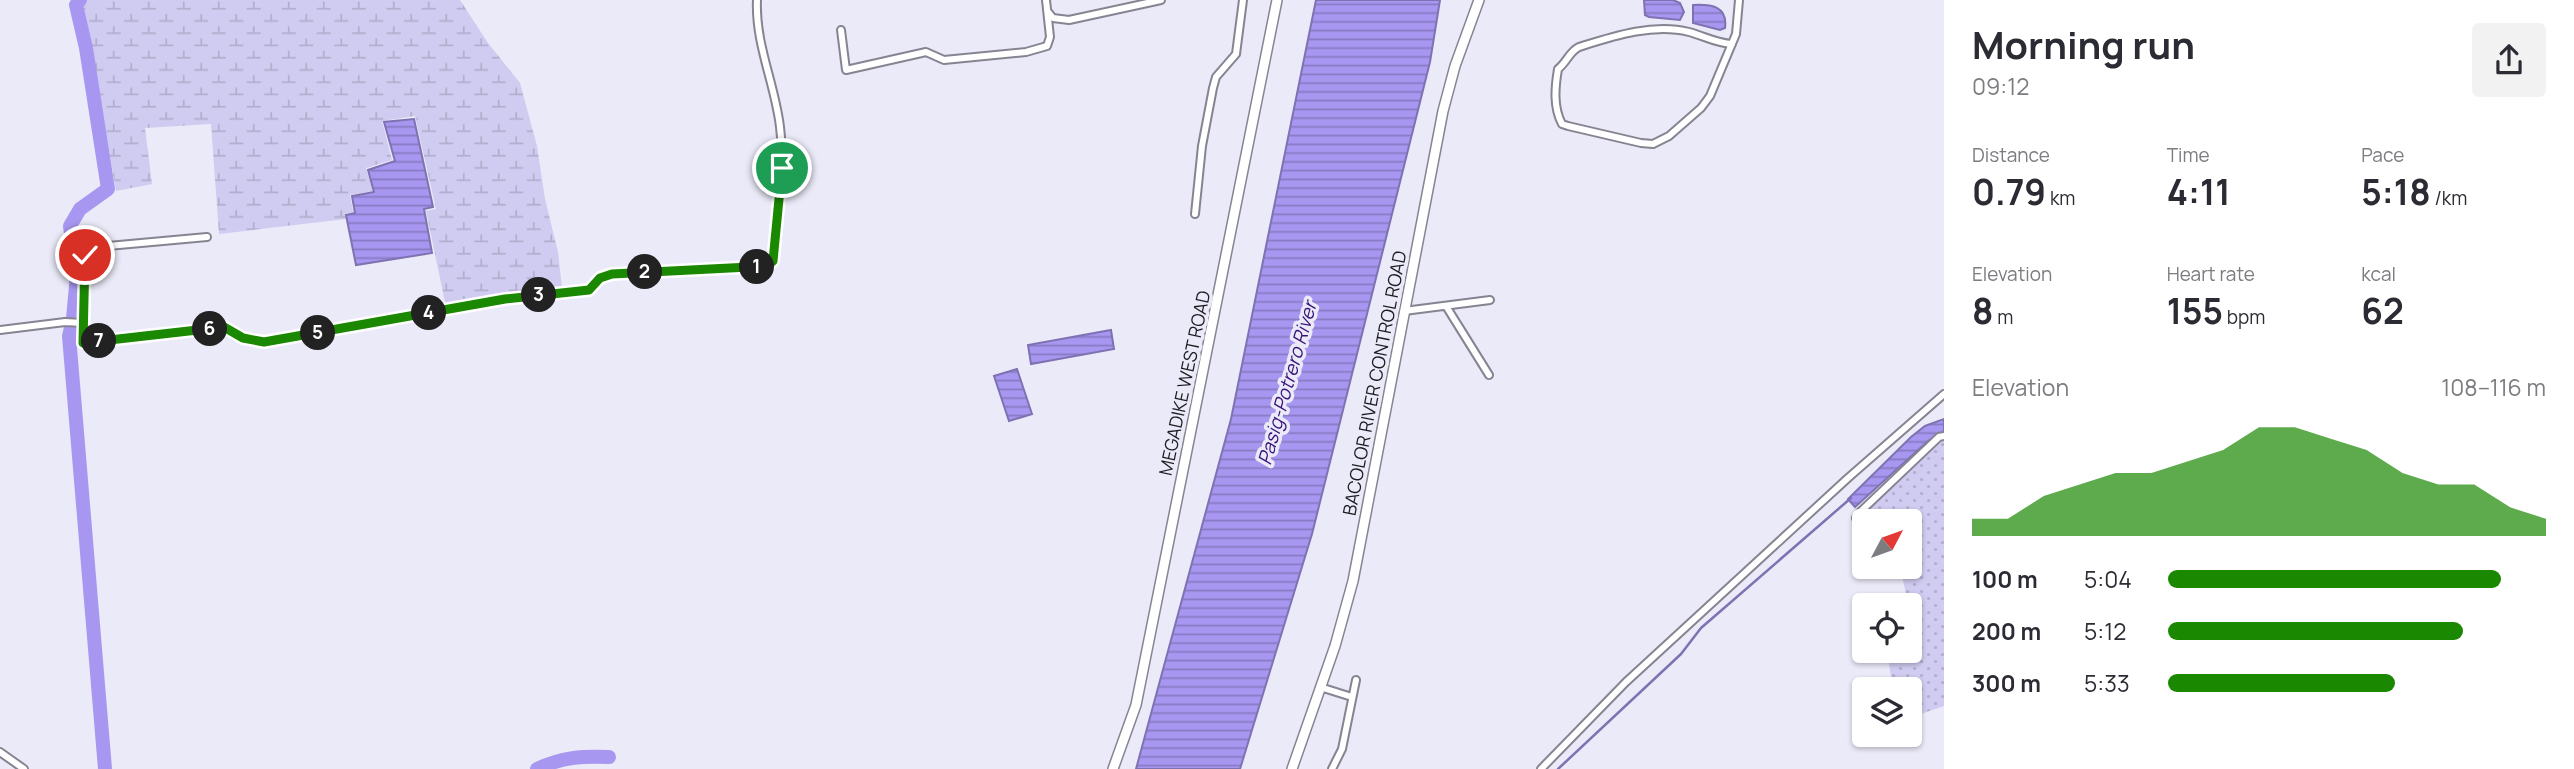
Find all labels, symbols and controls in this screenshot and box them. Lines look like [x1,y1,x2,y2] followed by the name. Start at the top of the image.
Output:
[1972,18,2195,70] text: Morning run
[2472,23,2546,97] button: share
[1972,70,2029,102] text: 09:12
[752,138,812,198] pin
[1972,142,2050,168] text: Distance
[2167,142,2210,168] text: Time
[2361,142,2404,168] text: Pace
[763,149,801,187] icon: arrive
[1972,168,2046,216] text: 0.79
[2167,168,2231,216] text: 4:11
[2361,168,2431,216] text: 5:18
[2046,185,2075,211] text: km
[2431,185,2467,211] text: /km
[55,225,115,285] pin
[66,236,104,274] icon: check
[1337,249,1411,517] street label: BACOLOR RIVER CONTROL ROAD
[740,250,774,284] pin: 1
[752,253,761,279] text: 1
[628,254,662,290] pin: 2
[639,258,650,284] text: 2
[1972,261,2052,287] text: Elevation
[2167,261,2255,287] text: Heart rate
[2361,261,2396,287] text: kcal
[522,278,556,312] pin: 3
[533,281,544,307] text: 3
[1972,287,1993,335] text: 8
[2167,287,2223,335] text: 155
[2361,287,2404,335] text: 62
[1153,288,1215,478] street label: MEGADIKE WEST ROAD
[412,296,446,330] pin: 4
[1251,296,1323,468] water label: Pasig-Potrero River
[423,299,434,325] text: 4
[1993,304,2013,330] text: m
[2223,304,2265,330] text: bpm
[192,312,228,346] pin: 6
[204,315,215,341] text: 6
[300,316,336,350] pin: 5
[312,319,323,345] text: 5
[82,324,116,358] pin: 7
[93,327,104,353] text: 7
[1972,371,2069,403] text: Elevation
[2441,371,2546,403] text: 108–116 m
[1852,509,1922,579] north arrow
[1852,509,1922,747] map controls
[1972,563,2038,595] text: 100 m
[2084,563,2132,595] text: 5:04
[1852,593,1922,663] button: locate
[1972,615,2041,647] text: 200 m
[2084,615,2126,647] text: 5:12
[1972,667,2041,699] text: 300 m
[2084,667,2130,699] text: 5:33
[1852,677,1922,747] button: layers

